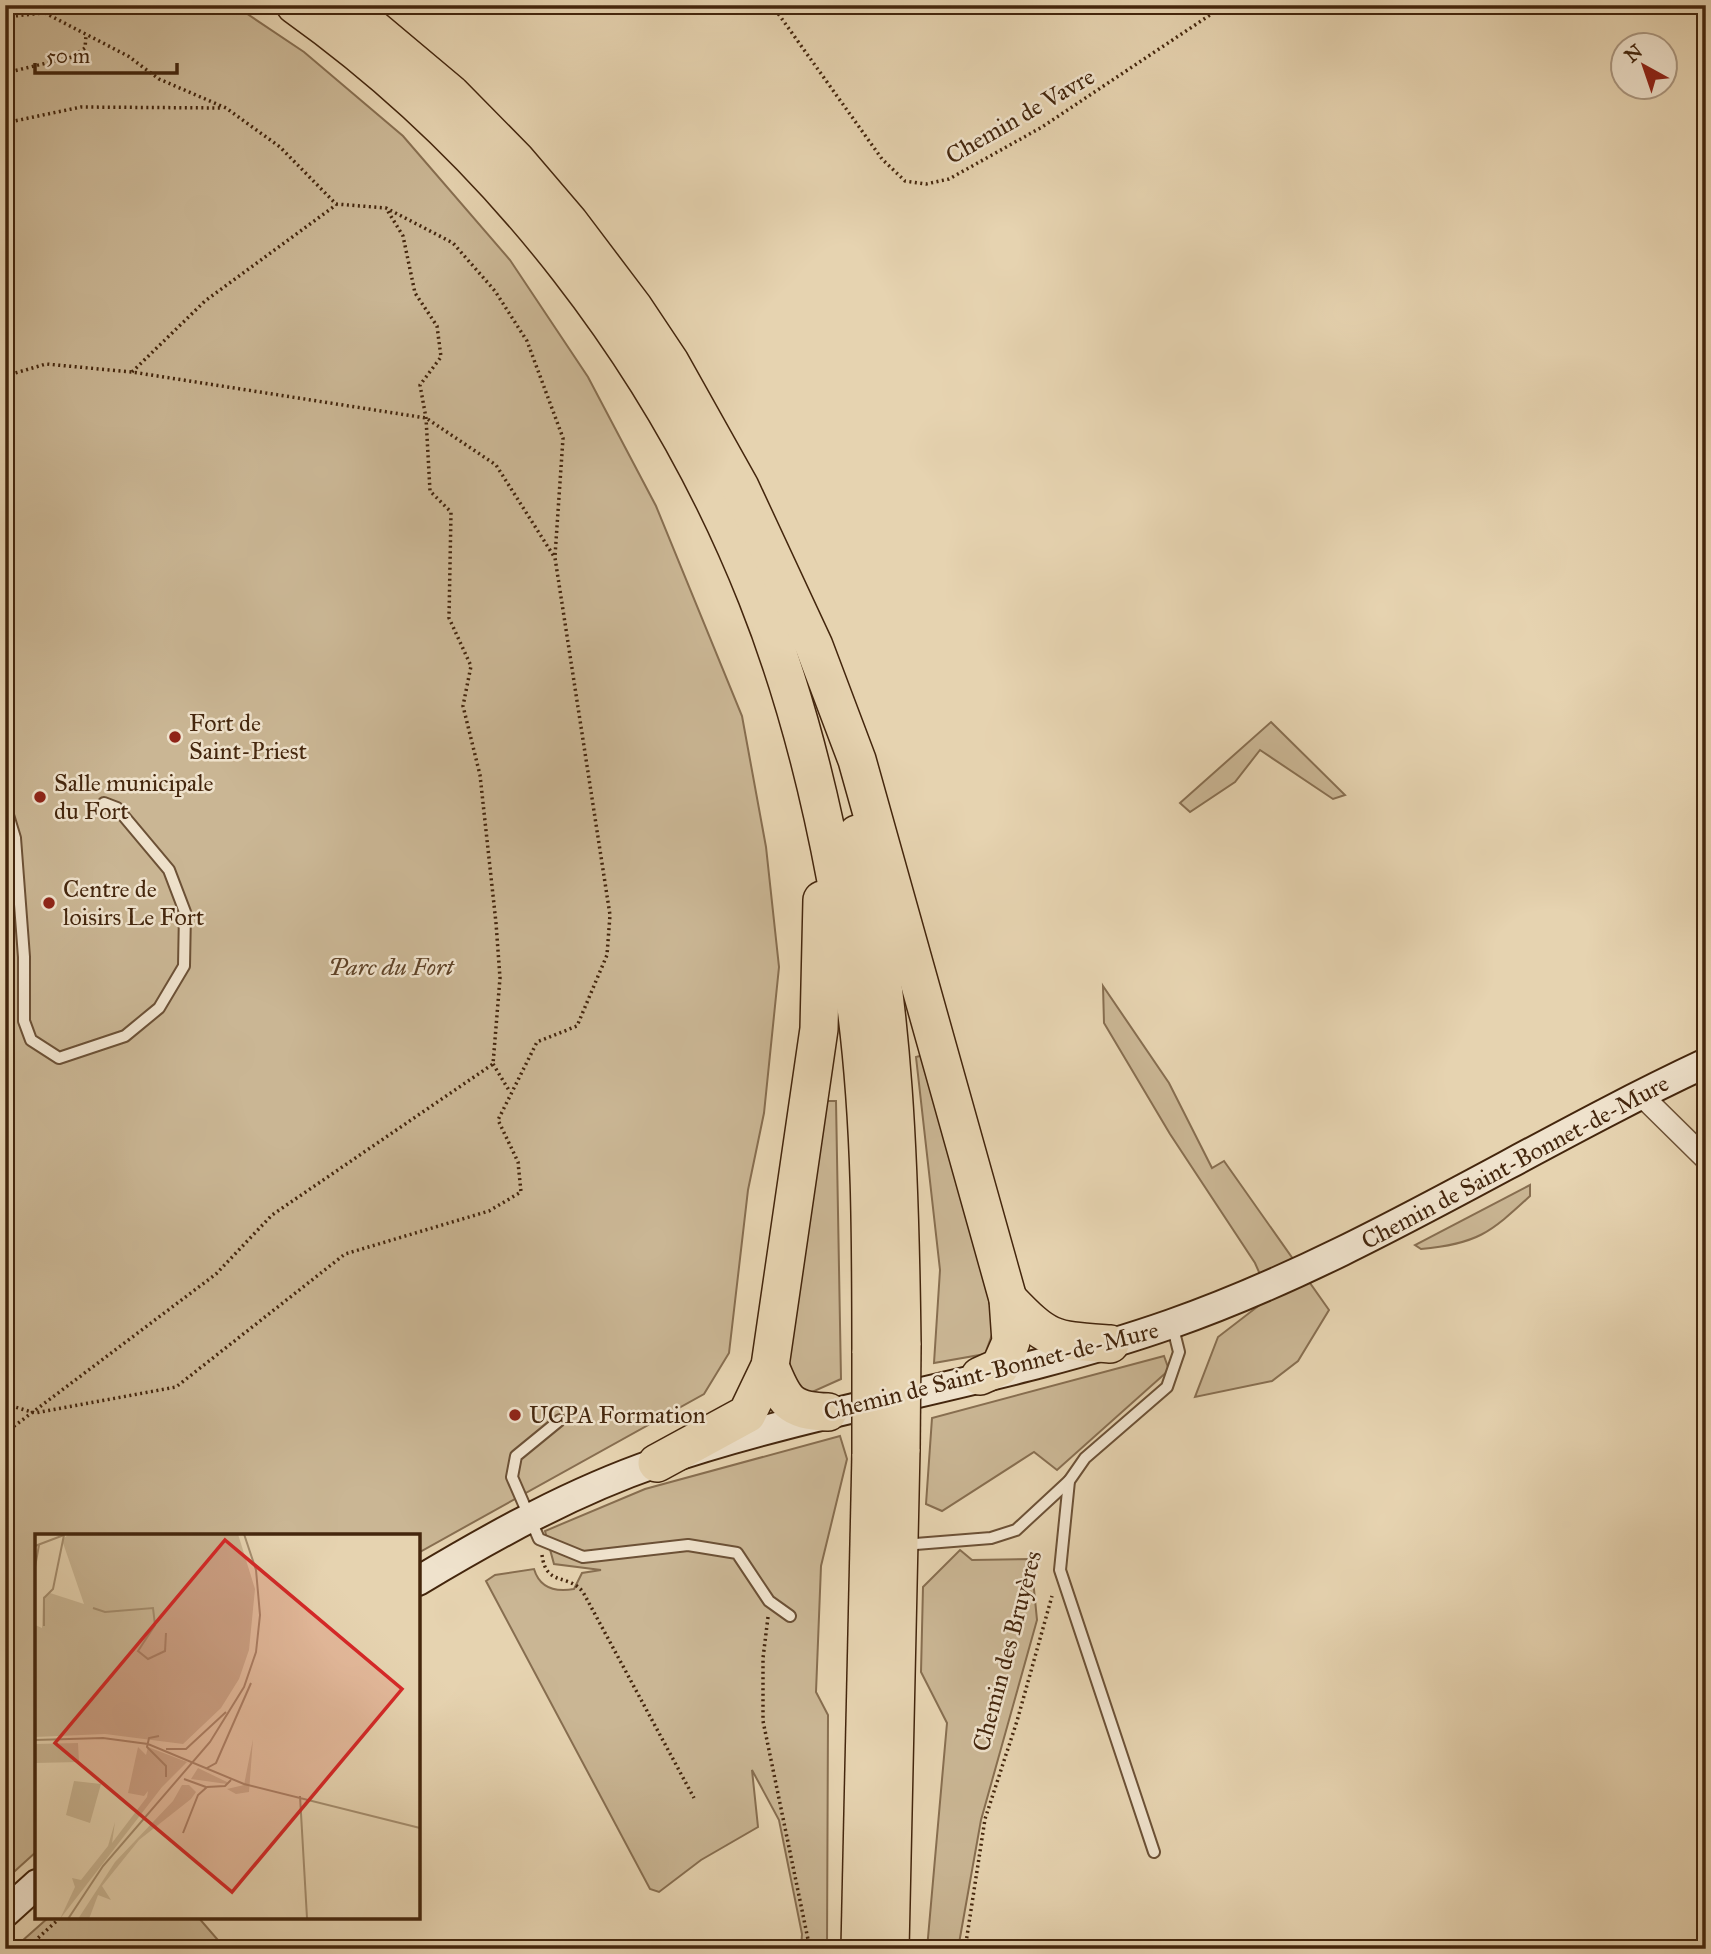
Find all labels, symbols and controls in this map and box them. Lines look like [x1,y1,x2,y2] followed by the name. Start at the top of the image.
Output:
[35,32,177,76] scale bar
[1610,32,1680,102] north arrow
[1620,39,1647,67] text: N
[46,43,91,69] text: 50 m
[940,61,1100,171] street label: Chemin de Vavre
[189,708,308,766] place label: Fort de Saint-Priest
[167,729,183,745] marker: Fort de Saint-Priest
[54,768,214,826] place label: Salle municipale du Fort
[32,789,48,805] marker: Salle municipale du Fort
[63,874,205,932] place label: Centre de loisirs Le Fort
[41,895,57,911] marker: Centre de loisirs Le Fort
[329,952,455,982] park label: Parc du Fort
[1356,1068,1674,1256] street label: Chemin de Saint-Bonnet-de-Mure
[820,1315,1162,1427] street label: Chemin de Saint-Bonnet-de-Mure
[529,1400,705,1430] place label: UCPA Formation
[507,1407,523,1423] marker: UCPA Formation
[35,1534,420,1919] inset map
[966,1547,1048,1755] street label: Chemin des Bruyères

